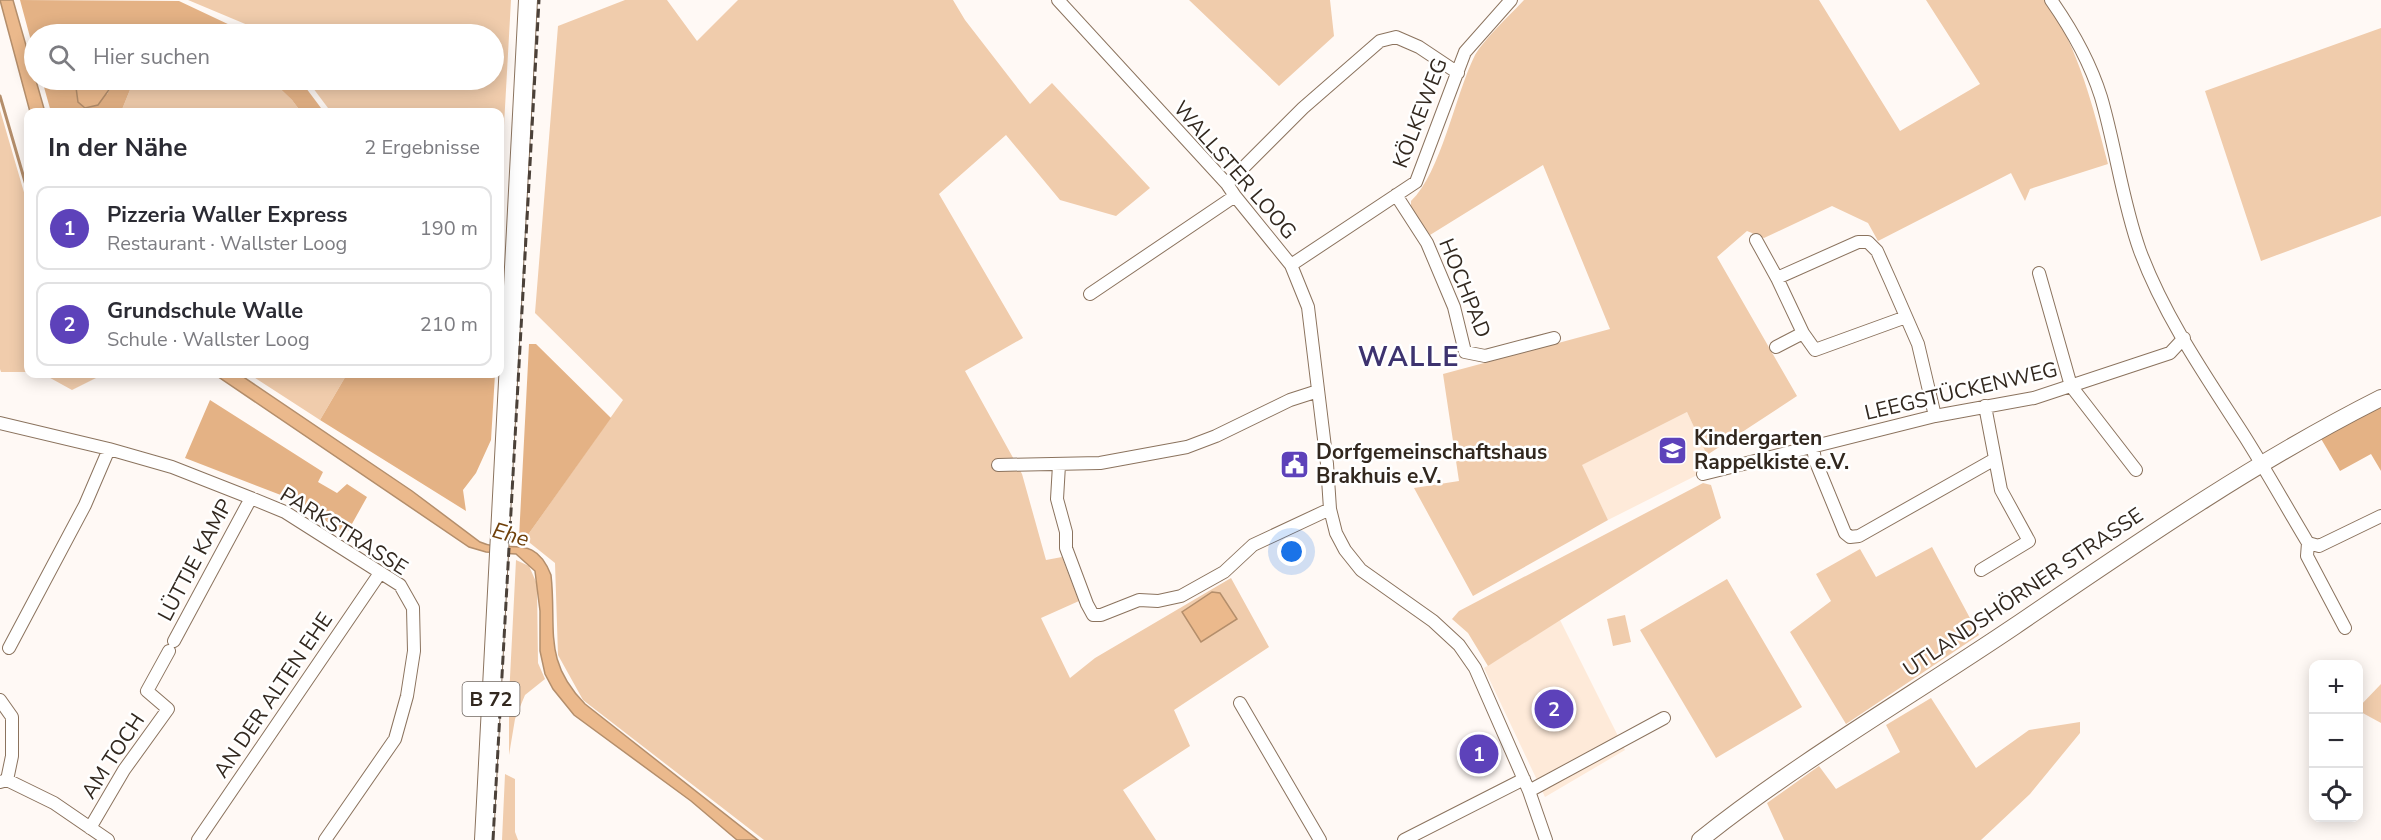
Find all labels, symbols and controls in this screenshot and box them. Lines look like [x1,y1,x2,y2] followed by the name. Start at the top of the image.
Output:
[24,24,504,90] search box
[45,41,78,74] icon: search
[93,42,210,72] text: Hier suchen
[1386,54,1454,172] street label: KÖLKEWEG
[1167,95,1303,245] street label: WALLSTER LOOG
[48,130,187,165] text: In der Nähe
[364,134,480,161] text: 2 Ergebnisse
[107,200,348,230] text: Pizzeria Waller Express
[64,215,76,242] text: 1
[420,215,478,242] text: 190 m
[107,230,347,257] text: Restaurant · Wallster Loog
[1432,234,1498,342] street label: HOCHPAD
[107,296,303,326] text: Grundschule Walle
[64,311,76,338] text: 2
[420,311,478,338] text: 210 m
[107,326,310,353] text: Schule · Wallster Loog
[1358,339,1460,376] district label: WALLE
[1862,355,2060,427] street label: LEEGSTÜCKENWEG
[1694,424,1849,476] place label: Kindergarten Rappelkiste e.V.
[1657,434,1689,466] school or university icon: Kindergarten Rappelkiste e.V.
[1316,438,1547,490] place label: Dorfgemeinschaftshaus Brakhuis e.V.
[1279,448,1311,480] public building icon: Dorfgemeinschaftshaus Brakhuis e.V.
[275,480,413,582] street label: PARKSTRASSE
[151,494,239,626] street label: LÜTTJE KAMP
[1897,501,2149,683] street label: UTLANDSHÖRNER STRASSE
[489,515,533,555] water label: Ehe
[1277,537,1306,566] your location
[207,607,339,783] street label: AN DER ALTEN EHE
[2309,660,2363,822] map controls
[2309,660,2363,714] button: +
[462,682,520,716] road number: B 72
[1534,686,1574,732] pin: 2
[75,708,151,804] street label: AM TOCH
[2309,714,2363,768] button: −
[1460,732,1498,777] pin: 1
[2309,768,2363,822] button: locate

